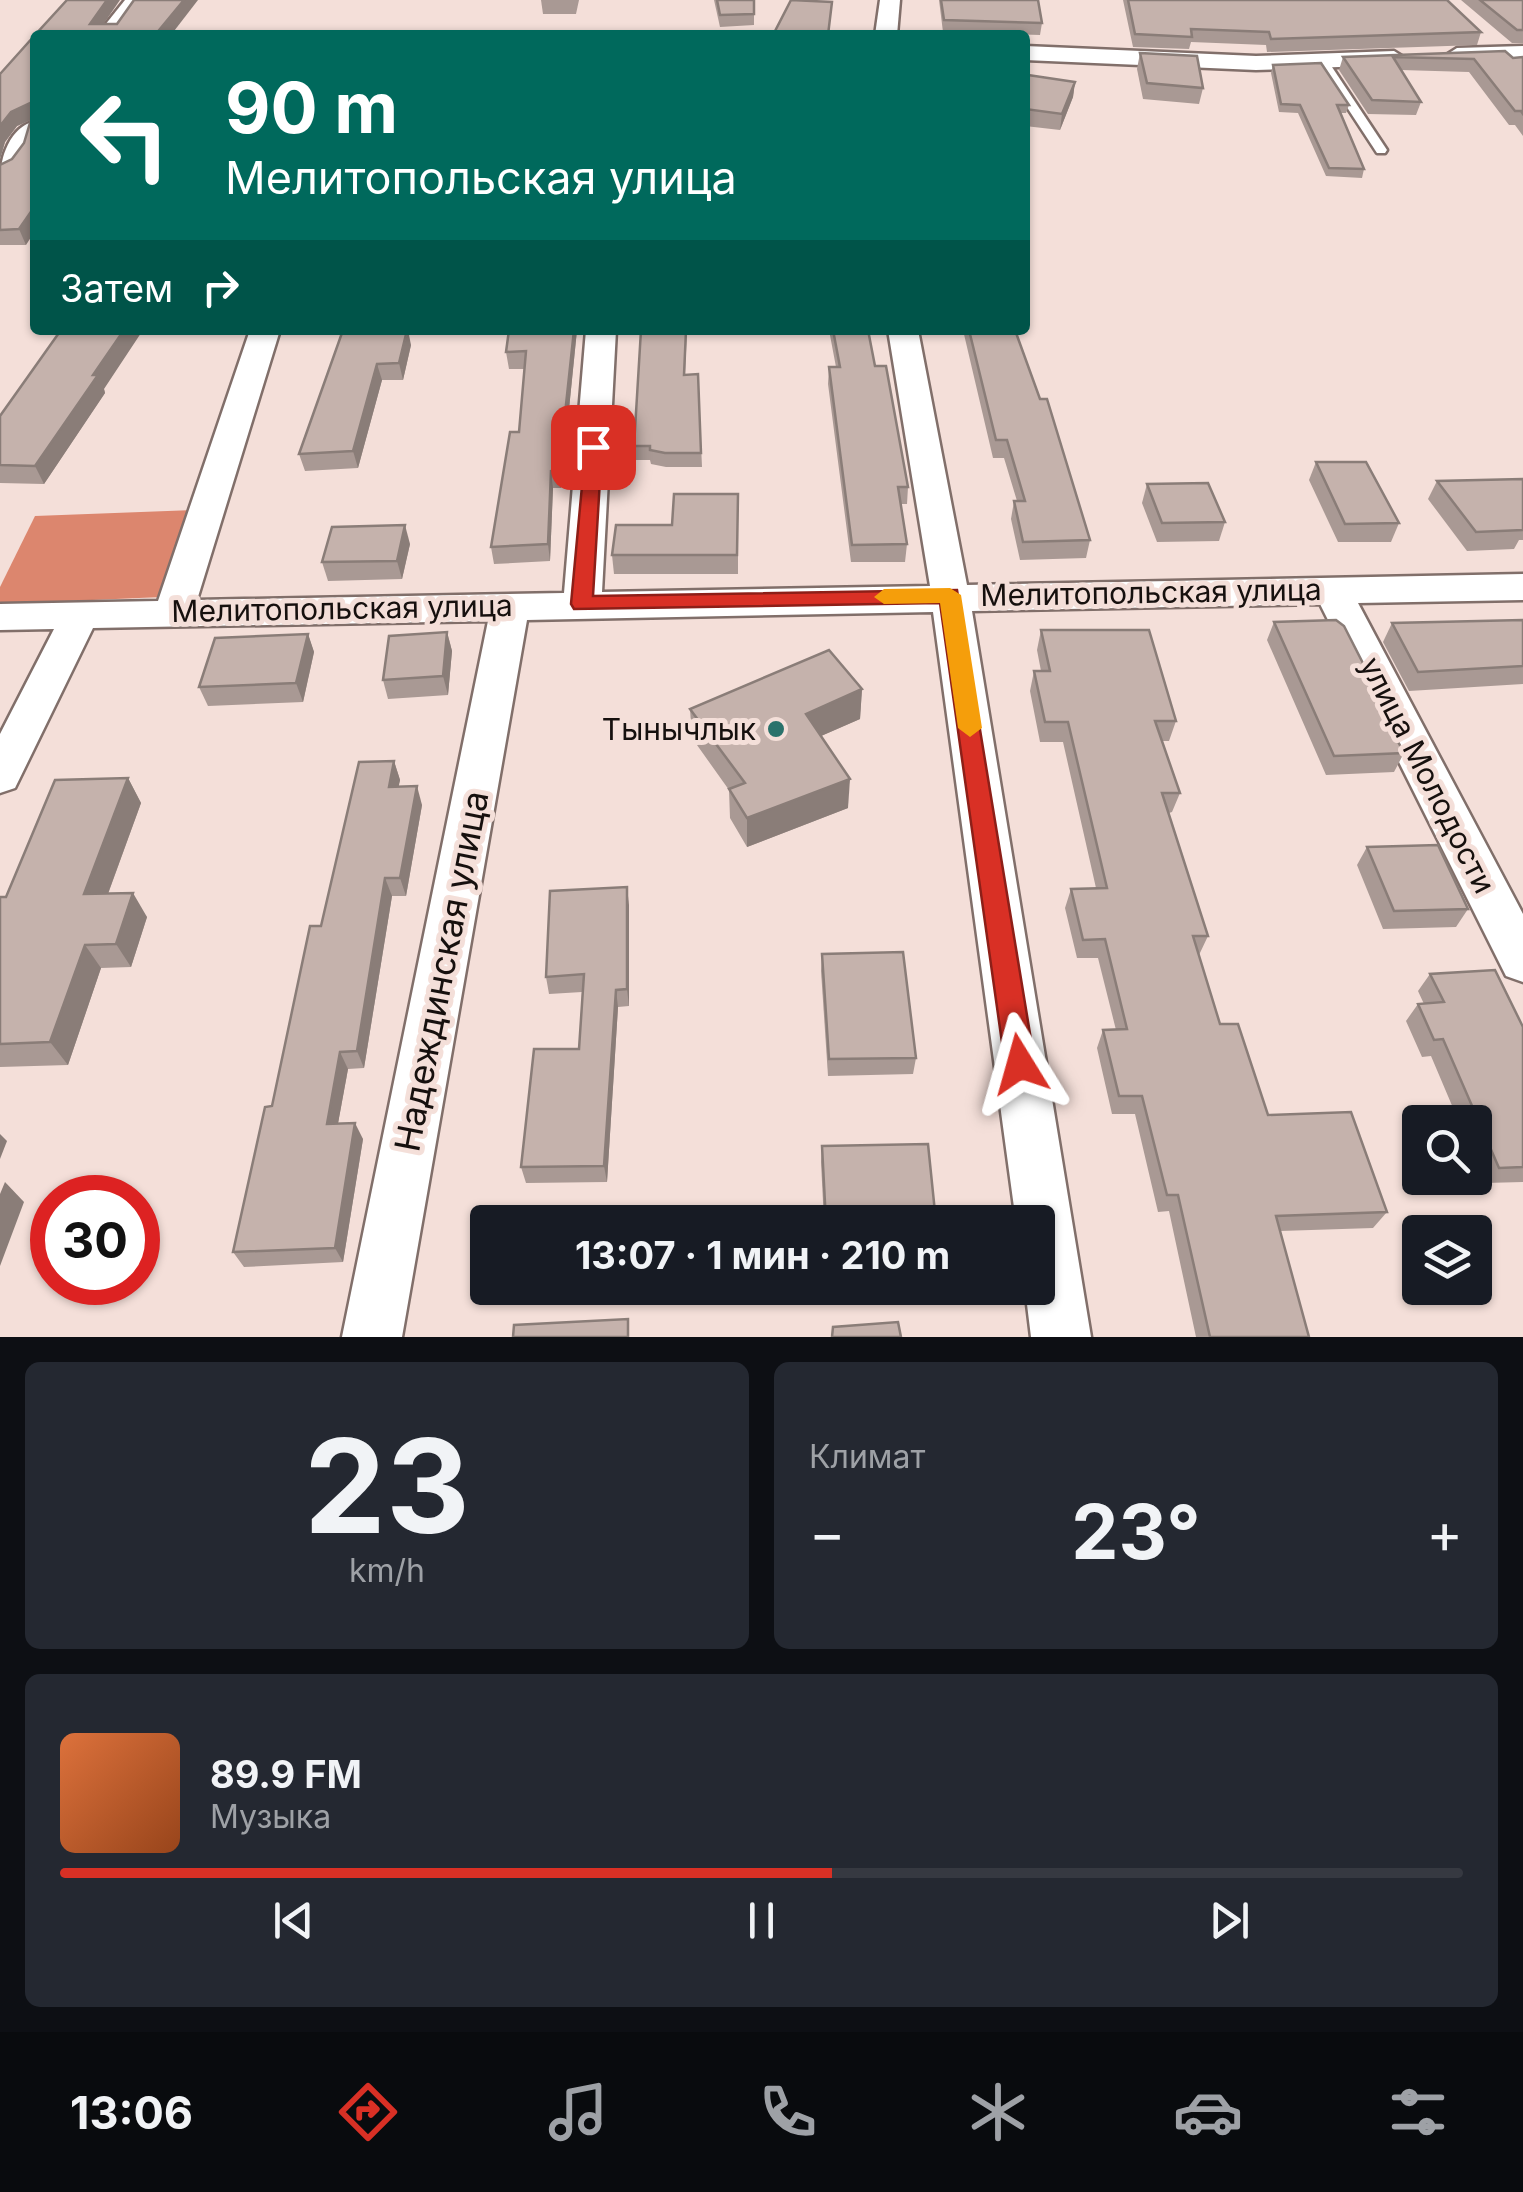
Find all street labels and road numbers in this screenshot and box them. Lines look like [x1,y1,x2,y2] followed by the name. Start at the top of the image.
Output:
[980,571,1322,613] street label: Мелитопольская улица
[171,587,513,629] street label: Мелитопольская улица
[1353,651,1503,899] street label: улица Молодости
[385,787,497,1155] street label: Надеждинская улица

